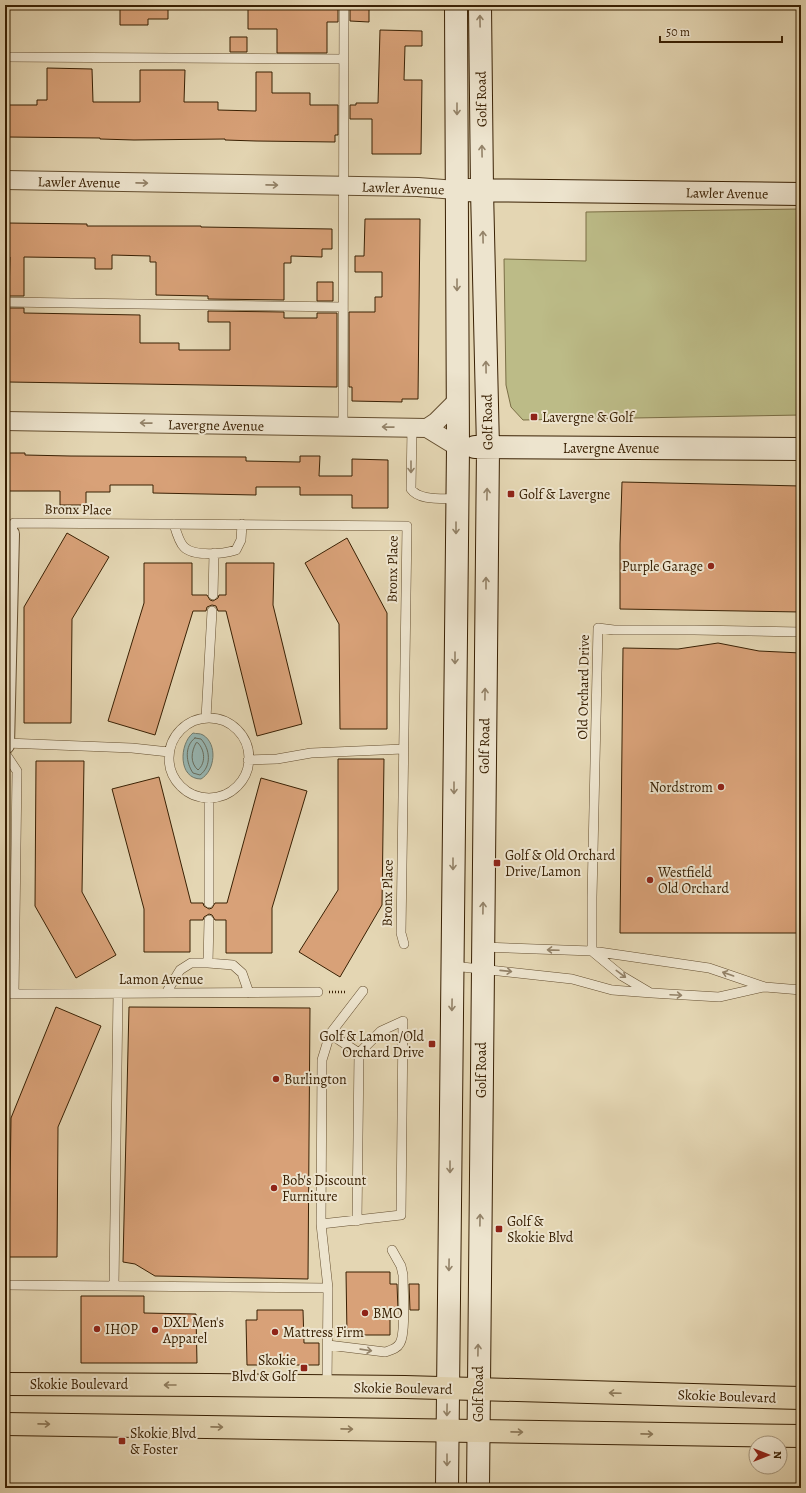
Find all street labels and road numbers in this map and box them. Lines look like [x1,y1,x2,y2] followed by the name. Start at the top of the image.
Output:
[472,70,491,127] street label: Golf Road
[37,172,121,193] street label: Lawler Avenue
[361,178,445,199] street label: Lawler Avenue
[685,183,769,204] street label: Lawler Avenue
[478,393,497,450] street label: Golf Road
[168,415,264,436] street label: Lavergne Avenue
[563,439,659,458] street label: Lavergne Avenue
[44,499,112,520] street label: Bronx Place
[382,535,403,603] street label: Bronx Place
[573,634,594,740] street label: Old Orchard Drive
[475,717,494,774] street label: Golf Road
[377,859,398,927] street label: Bronx Place
[119,970,203,989] street label: Lamon Avenue
[472,1042,491,1098] street label: Golf Road
[469,1366,488,1422] street label: Golf Road
[30,1375,129,1394] street label: Skokie Boulevard
[354,1378,453,1399] street label: Skokie Boulevard
[677,1385,777,1408] street label: Skokie Boulevard

